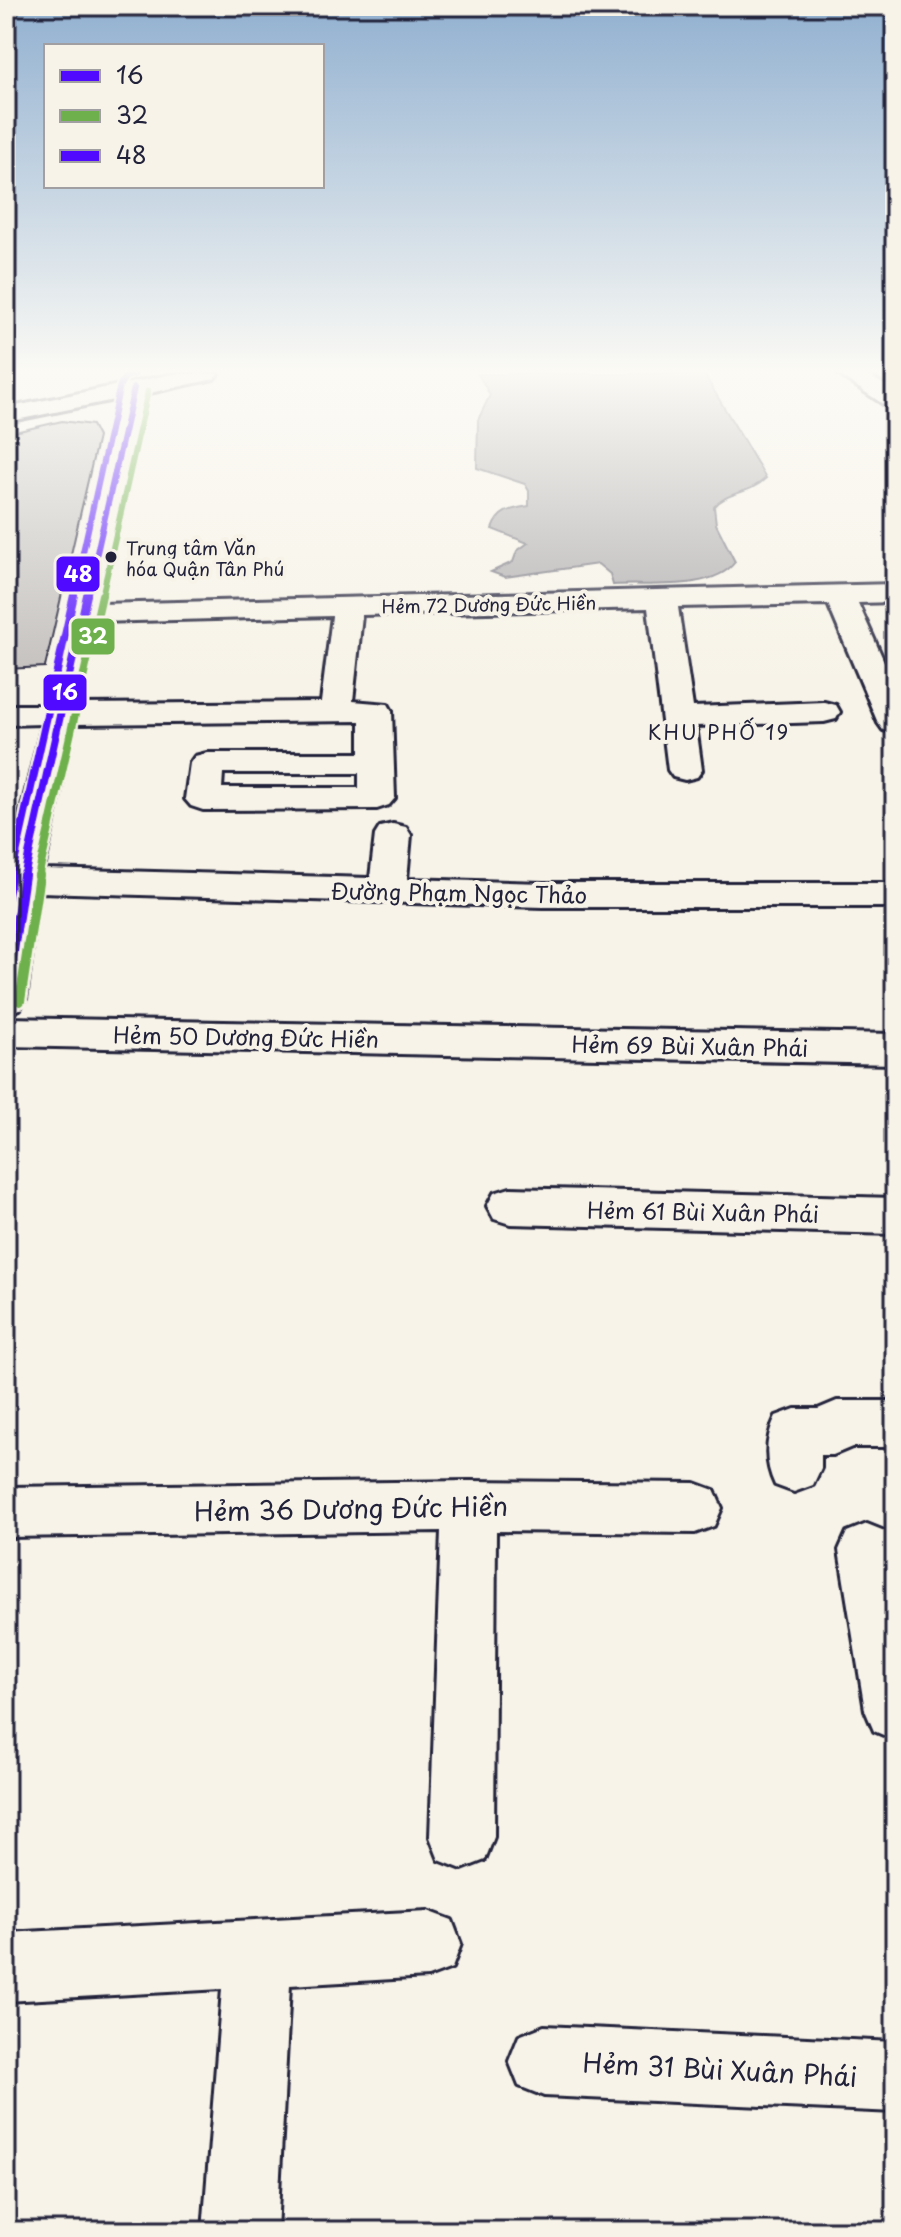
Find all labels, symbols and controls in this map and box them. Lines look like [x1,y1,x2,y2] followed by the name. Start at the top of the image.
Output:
[44,44,324,188] legend
[116,56,144,92] text: 16
[116,96,148,132] text: 32
[116,136,147,172] text: 48
[126,534,284,582] place label: Trung tâm Văn hóa Quận Tân Phú
[103,549,119,565] marker: Trung tâm Văn hóa Quận Tân Phú
[55,555,101,593] line badge: 48
[64,556,92,589] text: 48
[381,589,597,619] street label: Hẻm 72 Dương Đức Hiền
[70,617,116,656] line badge: 32
[78,618,108,651] text: 32
[42,673,88,712] line badge: 16
[52,674,78,707] text: 16
[648,717,790,747] district label: KHU PHỐ 19
[331,873,587,911] street label: Đường Phạm Ngọc Thảo
[113,1017,379,1055] street label: Hẻm 50 Dương Đức Hiền
[571,1026,809,1064] street label: Hẻm 69 Bùi Xuân Phái
[587,1192,819,1230] street label: Hẻm 61 Bùi Xuân Phái
[194,1486,508,1530] street label: Hẻm 36 Dương Đức Hiền
[582,2042,858,2096] street label: Hẻm 31 Bùi Xuân Phái

